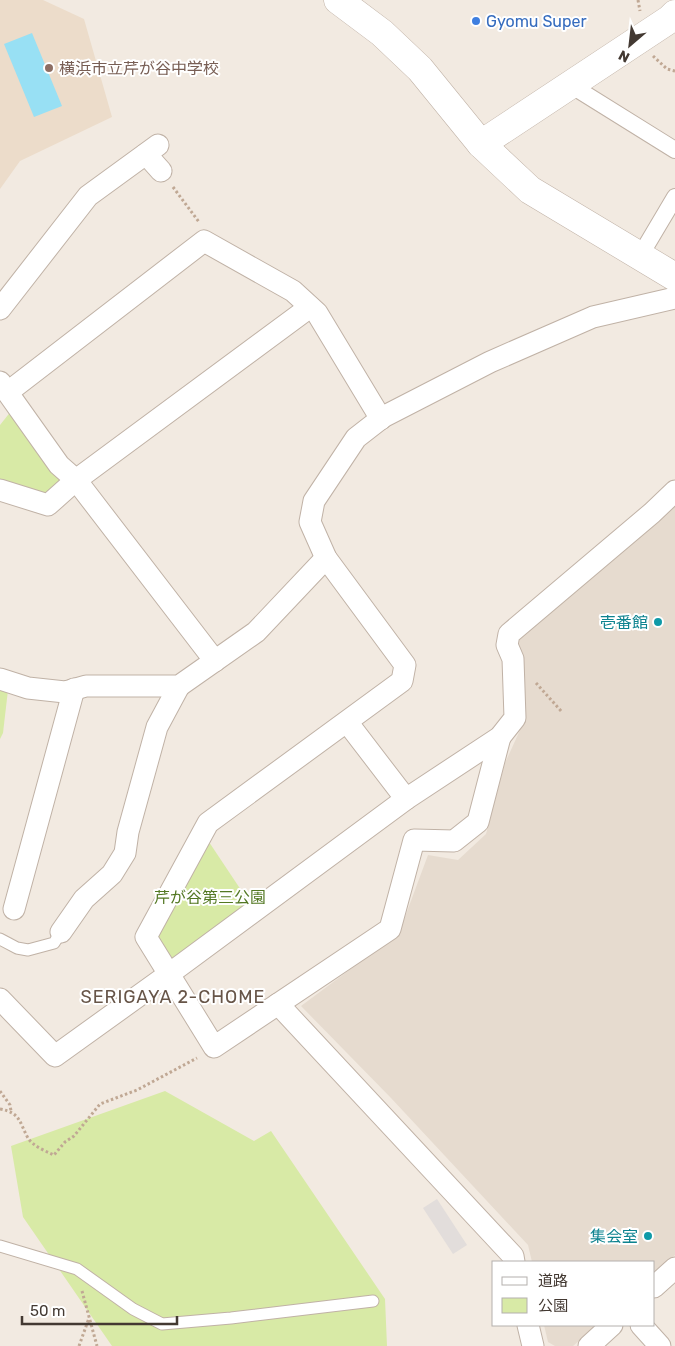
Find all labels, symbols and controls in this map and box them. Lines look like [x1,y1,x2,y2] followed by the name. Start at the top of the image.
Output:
[486,12,587,31] place label: Gyomu Super
[470,15,482,27] marker: Gyomu Super
[605,20,655,70] north arrow
[616,46,633,66] text: N
[59,59,219,78] place label: 横浜市立芹が谷中学校
[43,62,55,74] marker: 横浜市立芹が谷中学校
[600,613,648,632] place label: 壱番館
[652,616,664,628] marker: 壱番館
[154,888,266,907] park label: 芹が谷第三公園
[80,986,266,1008] district label: SERIGAYA 2-CHOME
[590,1227,638,1246] place label: 集会室
[642,1230,654,1242] marker: 集会室
[492,1261,655,1326] legend
[538,1272,568,1290] text: 道路
[22,1294,178,1326] scale bar
[538,1297,568,1315] text: 公園
[30,1302,65,1320] text: 50 m

